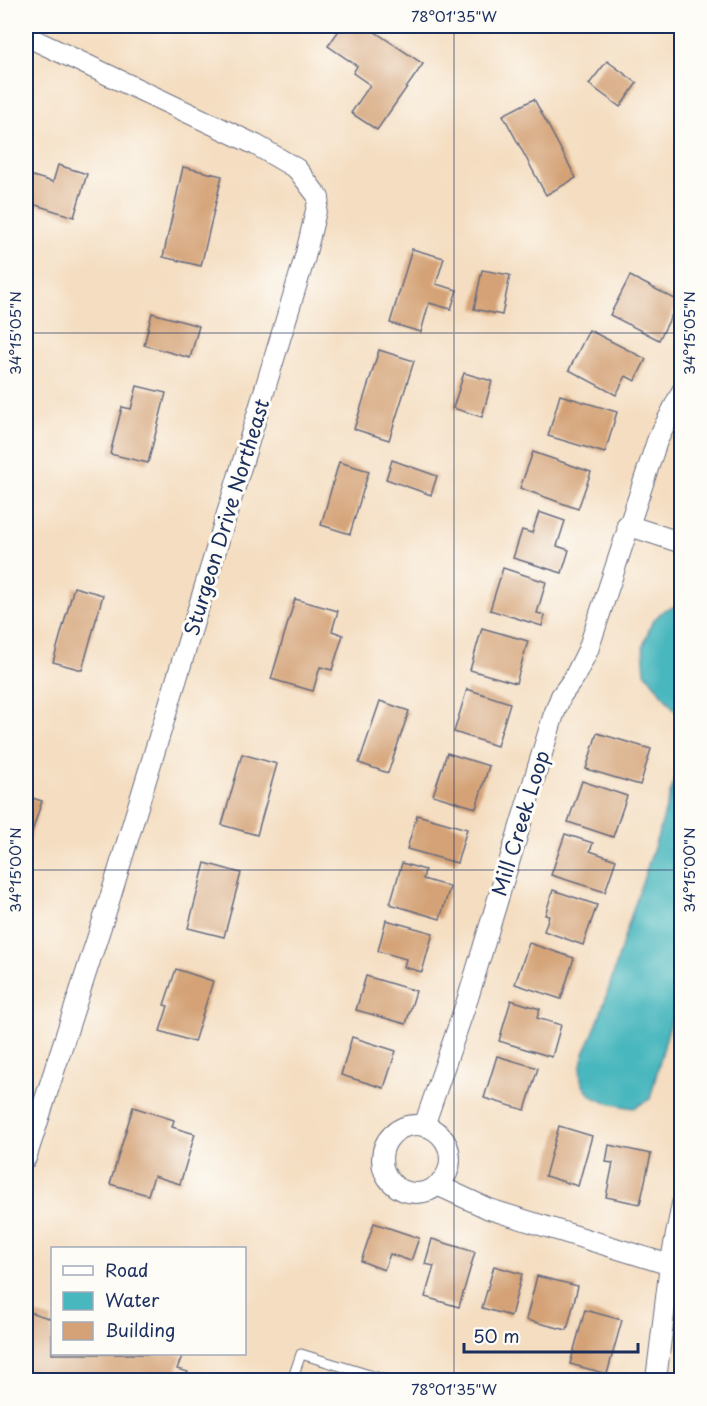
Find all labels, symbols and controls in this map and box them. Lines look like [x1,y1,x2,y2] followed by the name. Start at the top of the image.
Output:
[411,4,497,27] text: 78°01'35"W
[3,291,26,375] text: 34°15'05"N
[677,291,700,375] text: 34°15'05"N
[176,395,276,639] street label: Sturgeon Drive Northeast
[484,746,556,900] street label: Mill Creek Loop
[3,827,26,913] text: 34°15'00"N
[677,827,700,913] text: 34°15'00"N
[51,1247,246,1355] legend
[105,1256,149,1283] text: Road
[105,1286,160,1313] text: Water
[105,1316,175,1343] text: Building
[464,1316,638,1354] scale bar
[473,1322,520,1349] text: 50 m
[411,1377,497,1400] text: 78°01'35"W

